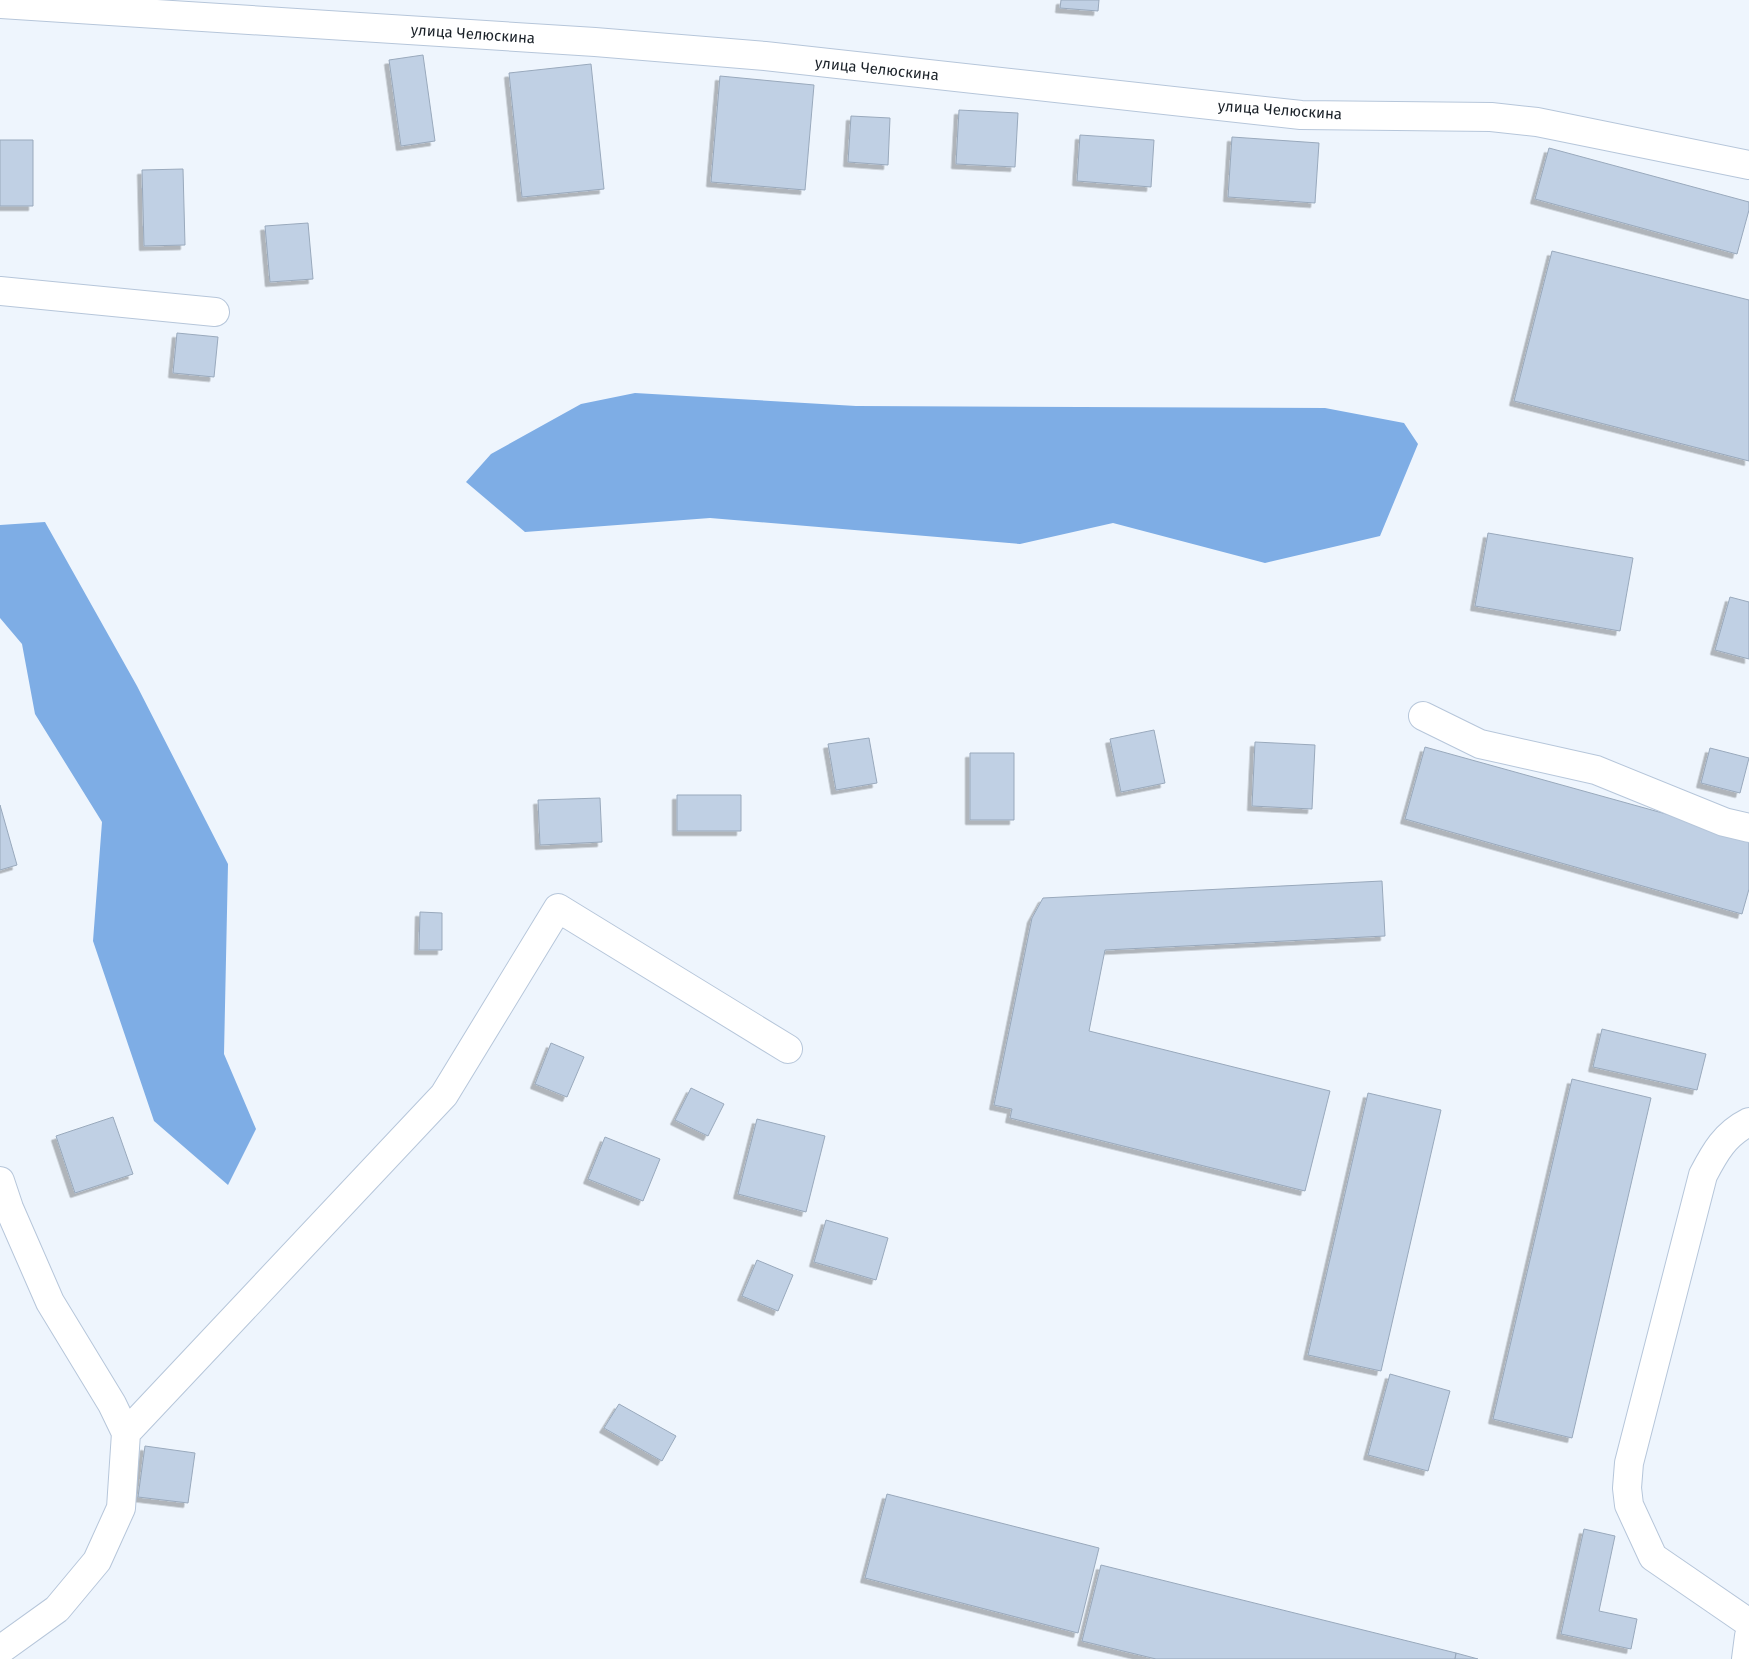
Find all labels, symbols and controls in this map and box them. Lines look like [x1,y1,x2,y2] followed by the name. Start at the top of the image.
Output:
[410,21,536,47] street label: улица Челюскина
[814,54,940,84] street label: улица Челюскина
[1217,97,1343,123] street label: улица Челюскина

